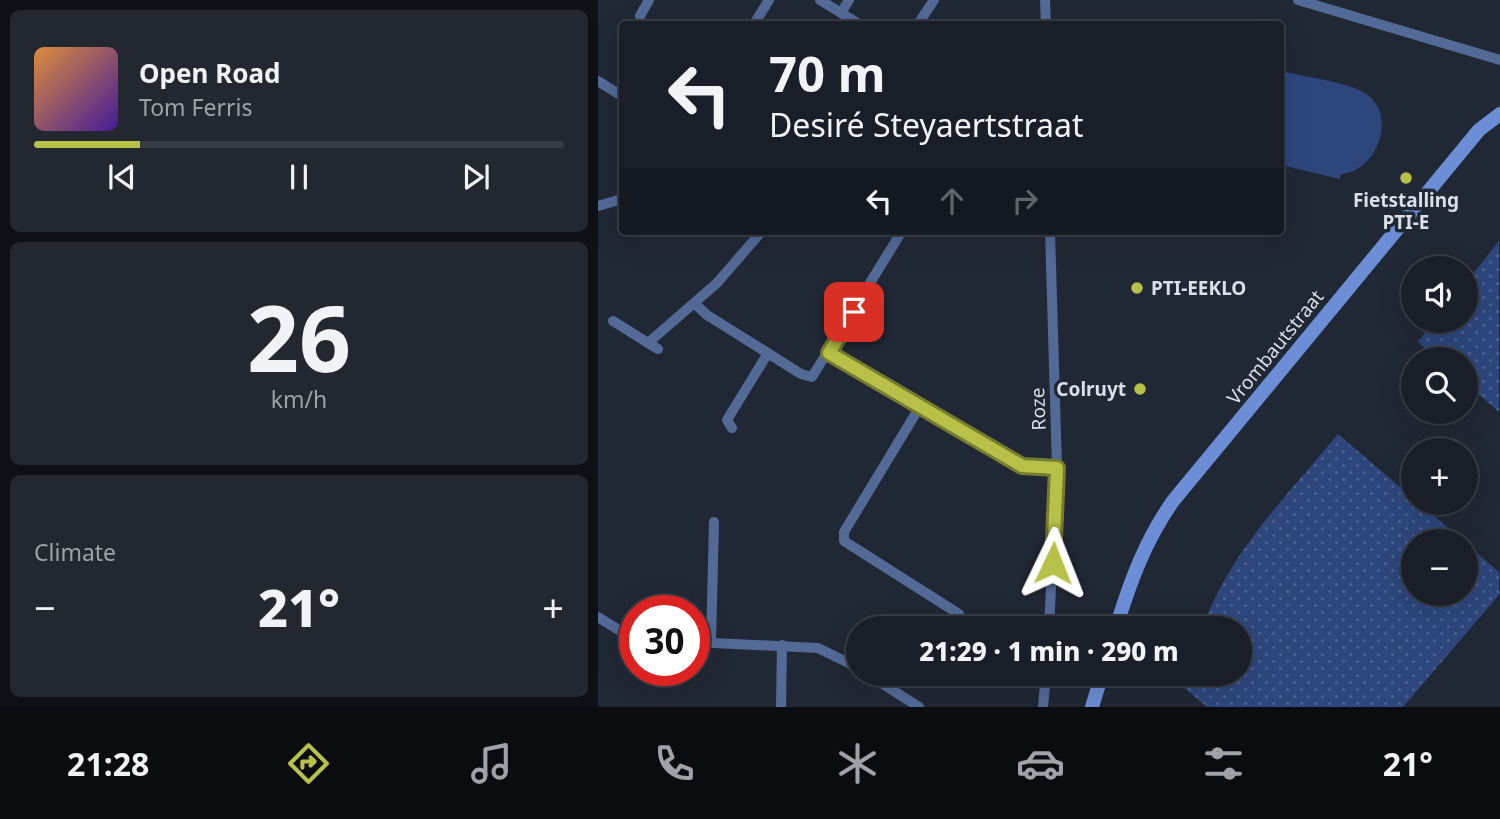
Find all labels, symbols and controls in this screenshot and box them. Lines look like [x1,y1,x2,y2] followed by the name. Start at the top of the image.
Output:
[769,40,886,106] text: 70 m
[654,49,745,140] icon: left
[139,55,281,91] text: Open Road
[139,91,252,123] text: Tom Ferris
[769,103,1083,146] text: Desiré Steyaertstraat
[103,158,141,196] icon: previous
[280,158,318,196] icon: pause
[457,158,495,196] icon: next
[1398,170,1414,186] marker: Fietstalling PTI-E
[860,182,898,220] icon: left
[933,182,971,220] icon: ahead
[1006,182,1044,220] icon: right
[1353,187,1459,235] place label: Fietstalling PTI-E
[1401,256,1478,606] map controls
[1401,256,1478,333] button: sound
[247,275,351,399] text: 26
[1151,275,1246,301] place label: PTI-EEKLO
[1129,280,1145,296] marker: PTI-EEKLO
[824,282,884,342] pin
[1221,284,1329,410] street label: Vrombautstraat
[835,293,873,331] icon: arrive
[1401,347,1478,424] button: search
[1056,376,1126,402] place label: Colruyt
[1132,381,1148,397] marker: Colruyt
[271,383,327,415] text: km/h
[1024,387,1052,431] street label: Roze
[1401,438,1478,515] button: +
[1016,526,1090,600] position arrow
[1401,529,1478,606] button: −
[34,536,116,568] text: Climate
[258,571,340,642] text: 21°
[34,581,56,633] text: −
[542,581,564,633] text: +
[619,595,710,686] speed limit sign: 30
[919,633,1179,669] text: 21:29 · 1 min · 290 m
[284,739,333,788] icon: directions
[467,739,516,788] icon: music
[650,739,699,788] icon: phone
[833,739,882,788] icon: climate
[1016,739,1065,788] icon: car
[1199,739,1248,788] icon: filters
[67,742,149,785] text: 21:28
[1383,742,1433,785] text: 21°

